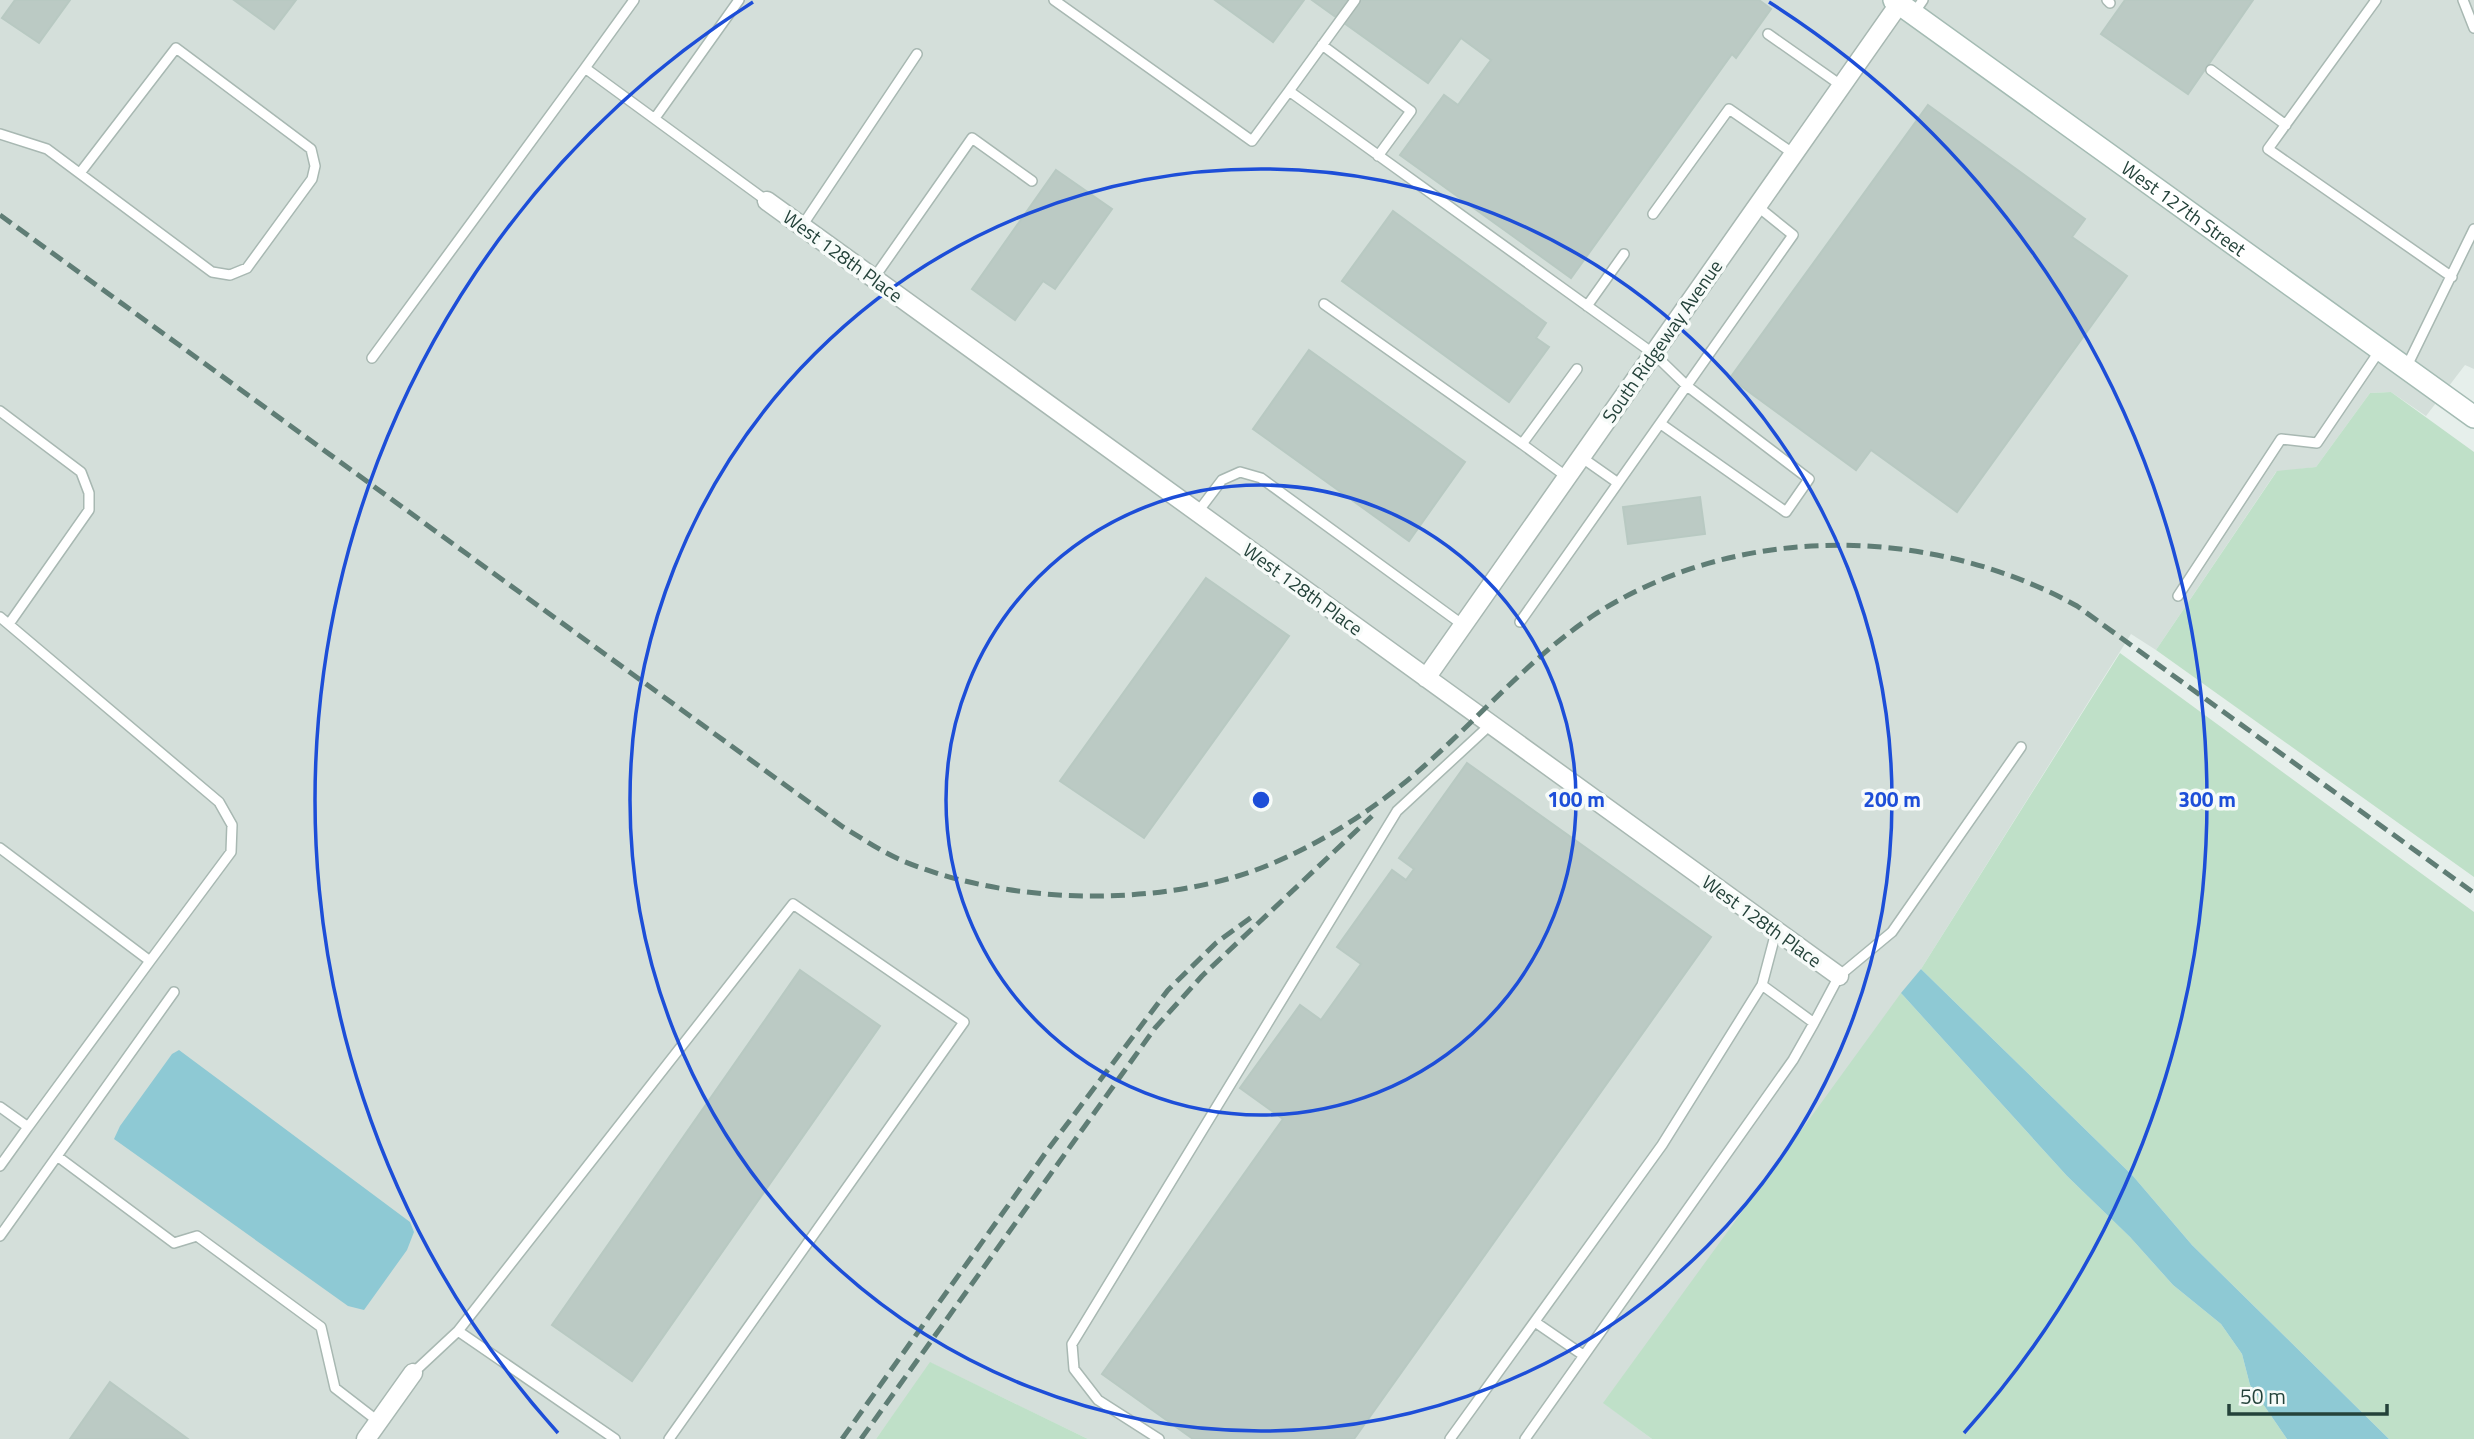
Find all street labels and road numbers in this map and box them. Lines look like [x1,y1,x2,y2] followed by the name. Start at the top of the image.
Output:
[2116,153,2253,263] street label: West 127th Street
[777,202,909,309] street label: West 128th Place
[1594,253,1729,428] street label: South Ridgeway Avenue
[1237,535,1369,642] street label: West 128th Place
[1696,867,1828,974] street label: West 128th Place

